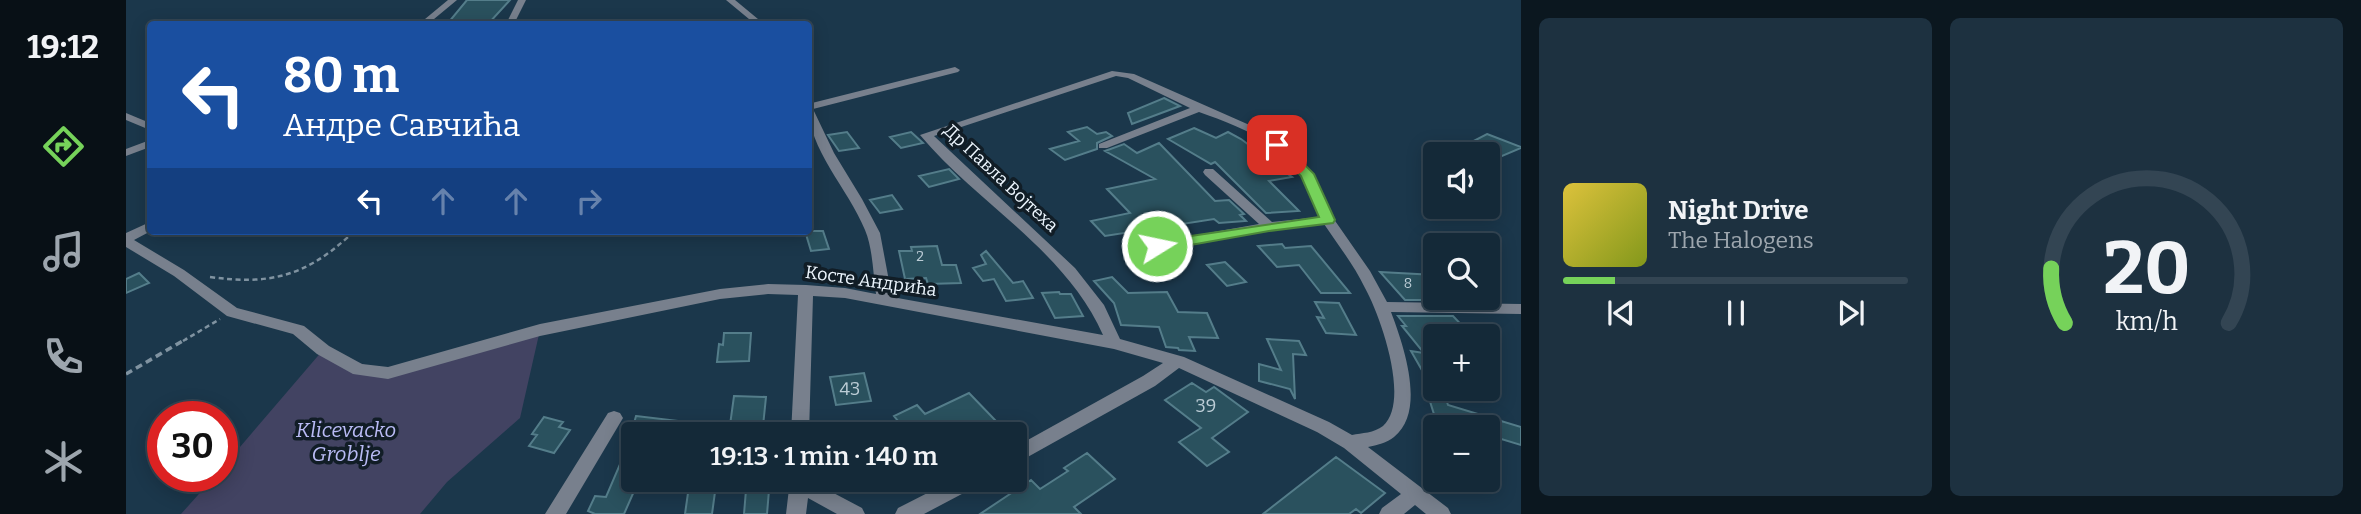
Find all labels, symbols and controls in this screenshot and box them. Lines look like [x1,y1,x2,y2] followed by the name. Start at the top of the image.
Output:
[27,28,99,66] text: 19:12
[283,46,399,105] text: 80 m
[168,49,259,140] icon: left
[283,106,520,144] text: Андре Савчића
[1247,115,1307,175] pin
[939,119,1063,237] street label: Др Павла Војтеха
[39,122,88,171] icon: directions
[1258,126,1296,164] icon: arrive
[1423,142,1500,492] map controls
[1423,142,1500,219] button: sound
[351,182,389,220] icon: left
[424,182,462,220] icon: ahead
[497,182,535,220] icon: ahead
[570,182,608,220] icon: right
[1668,195,1809,226] text: Night Drive
[1120,209,1194,283] position arrow
[2103,225,2190,312] text: 20
[1668,226,1814,254] text: The Halogens
[39,227,88,276] icon: music
[1423,233,1500,310] button: search
[916,248,924,265] house number: 2
[804,261,938,301] street label: Косте Андрића
[1404,275,1412,292] house number: 8
[1602,294,1640,332] icon: previous
[1717,294,1755,332] icon: pause
[1832,294,1870,332] icon: next
[2116,307,2178,337] text: km/h
[1423,324,1500,401] button: +
[39,332,88,381] icon: phone
[840,378,860,400] house number: 43
[1196,395,1216,417] house number: 39
[147,401,238,492] speed limit sign: 30
[1423,415,1500,492] button: −
[296,417,396,467] park label: Klicevacko Groblje
[39,437,88,486] icon: climate
[710,441,938,472] text: 19:13 · 1 min · 140 m

